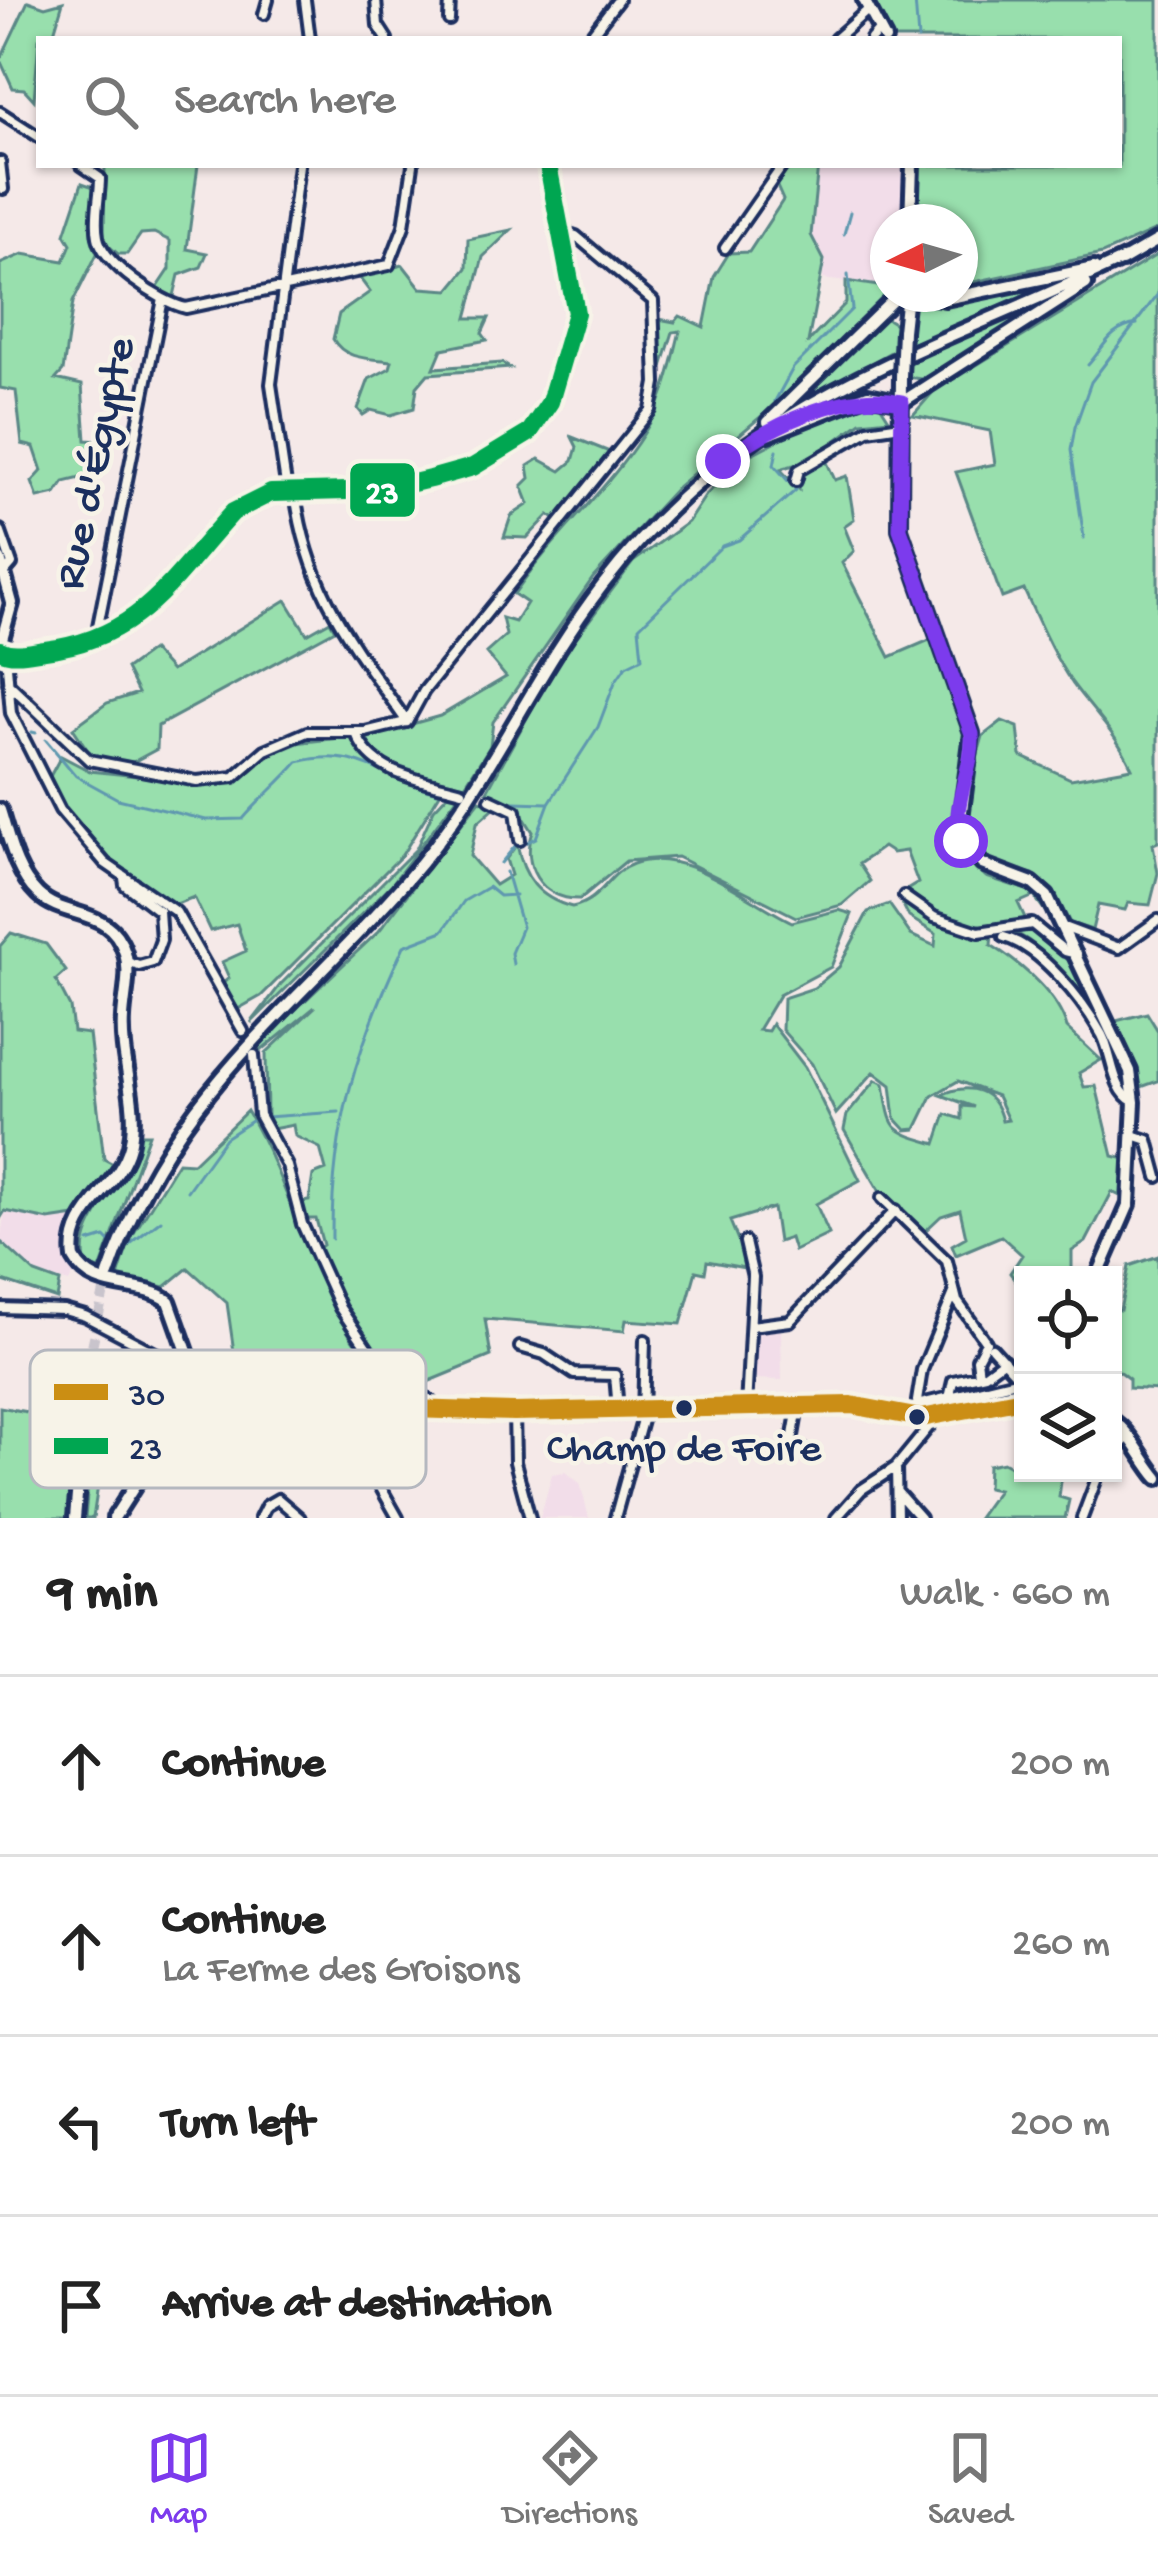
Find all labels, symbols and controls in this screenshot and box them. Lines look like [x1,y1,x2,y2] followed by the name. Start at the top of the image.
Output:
[36,36,1122,168] search box
[78,69,144,135] icon: search
[174,76,396,129] text: Search here
[870,204,978,312] north arrow
[45,333,151,595] street label: Rue d'Égypte
[696,434,750,488] route end
[348,461,417,519] line badge: 23
[365,477,399,515] text: 23
[934,814,988,868] route start
[1014,1266,1122,1482] map controls
[1014,1266,1122,1374] button: locate
[30,1350,426,1488] legend
[1014,1374,1122,1482] button: layers
[128,1379,165,1417] text: 30
[673,1397,695,1419] marker: Champ de Foire
[906,1406,928,1428] unlabelled marker
[547,1427,822,1476] place label: Champ de Foire
[129,1433,162,1471] text: 23
[48,1566,157,1626] text: 9 min
[900,1573,1110,1619] text: Walk · 660 m
[48,1733,114,1799] icon: ahead
[162,1739,325,1792] text: Continue
[1010,1743,1110,1789] text: 200 m
[162,1896,325,1949] text: Continue
[48,1913,114,1979] icon: ahead
[1012,1923,1110,1969] text: 260 m
[162,1949,519,1995] text: La Ferme des Groisons
[48,2093,114,2159] icon: left
[162,2099,314,2152] text: Turn left
[1010,2103,1110,2149] text: 200 m
[48,2273,114,2339] icon: arrive
[162,2279,551,2332] text: Arrive at destination
[146,2425,212,2535] tab: Map
[503,2425,637,2535] tab: Directions
[928,2425,1012,2535] tab: Saved

